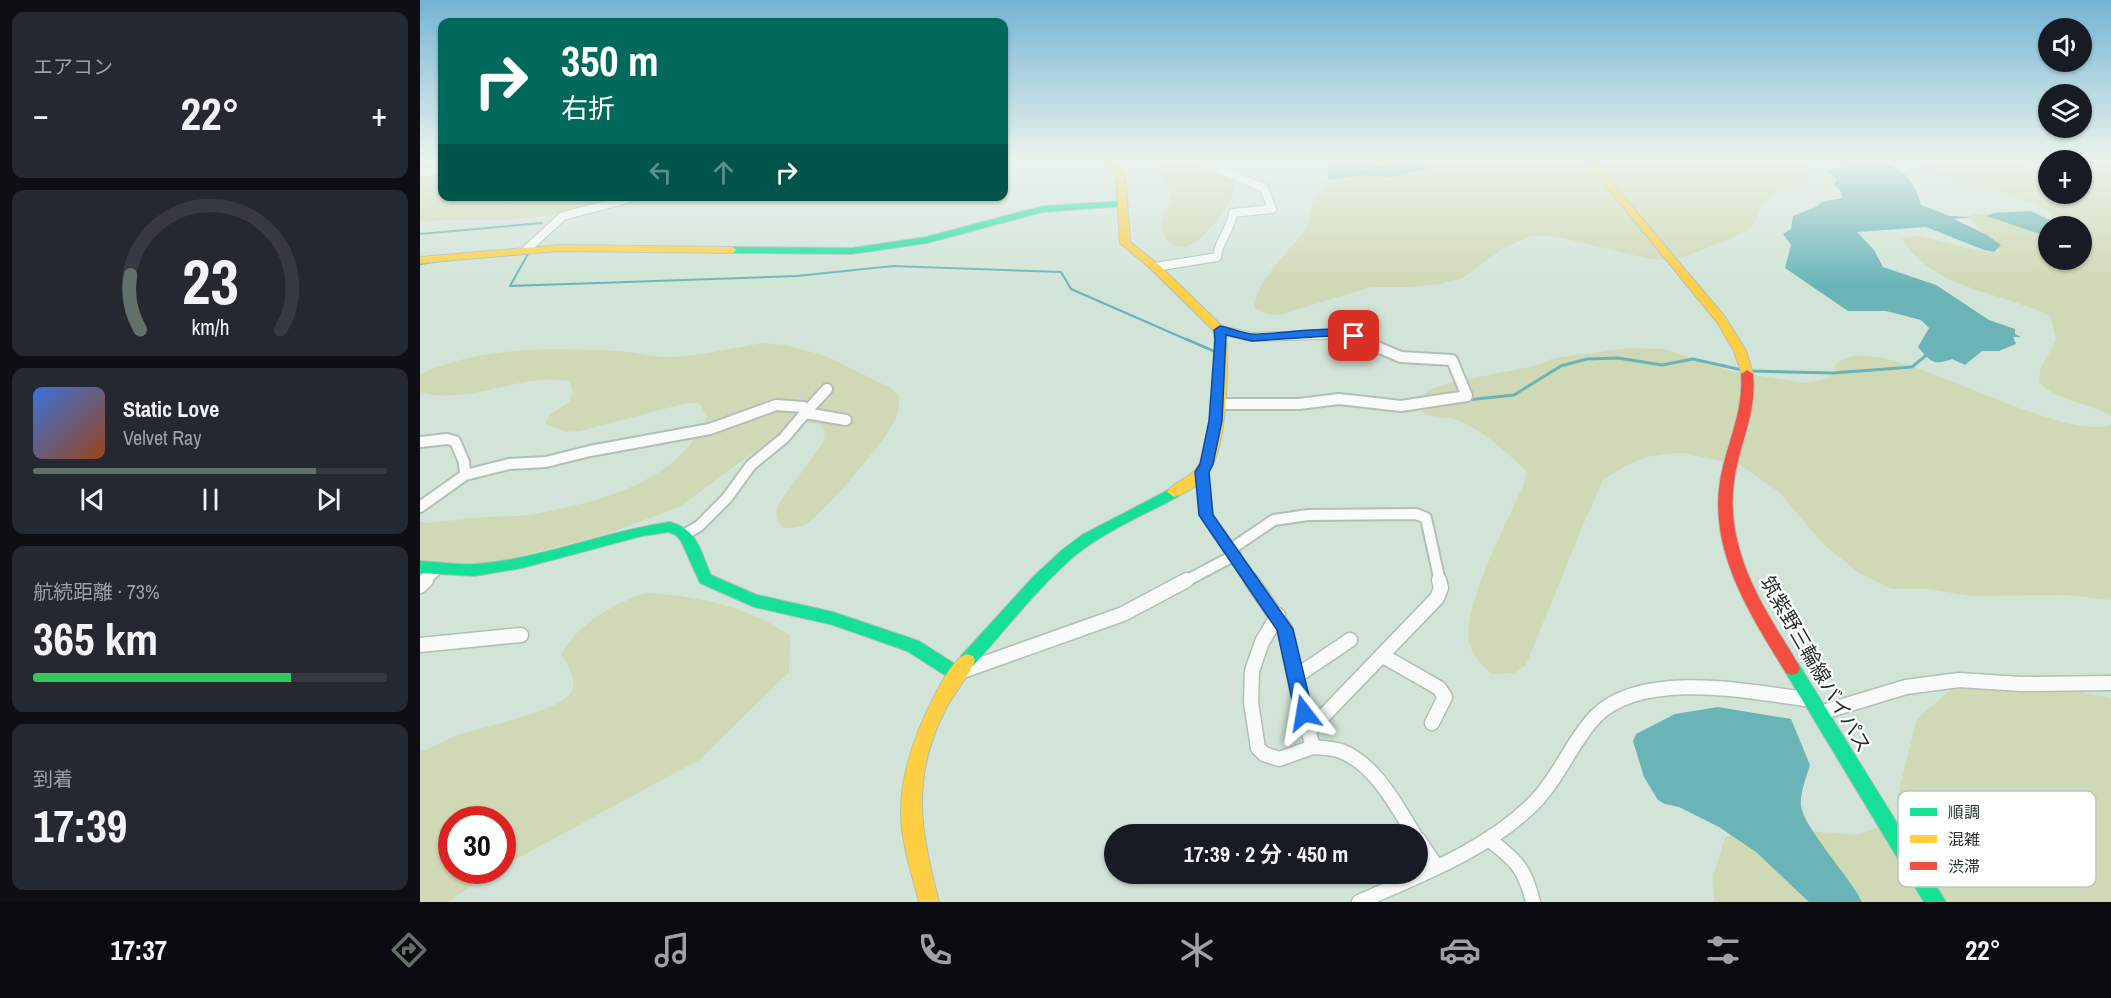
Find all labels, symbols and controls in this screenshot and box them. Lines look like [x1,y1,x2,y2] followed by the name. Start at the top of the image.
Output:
[2038,18,2092,270] map controls
[2038,18,2092,72] button: sound
[561,33,659,89] text: 350 m
[462,42,540,120] icon: right
[33,53,113,80] text: エアコン
[180,83,240,144] text: 22°
[2038,84,2092,138] button: layers
[561,90,615,126] text: 右折
[33,92,49,136] text: −
[371,92,387,136] text: +
[2038,150,2092,204] button: +
[644,156,677,189] icon: left
[707,156,740,189] icon: ahead
[770,156,803,189] icon: right
[2038,216,2092,270] button: −
[182,239,238,323] text: 23
[1328,310,1379,361] pin
[191,313,229,342] text: km/h
[1337,319,1370,352] icon: arrive
[123,394,219,424] text: Static Love
[123,424,201,451] text: Velvet Ray
[76,483,109,516] icon: previous
[194,483,227,516] icon: pause
[312,483,345,516] icon: next
[1754,571,1878,757] street label: 筑紫野三輪線バイパス
[33,578,160,605] text: 航続距離 · 73%
[33,608,158,669] text: 365 km
[1272,681,1336,745] position arrow
[33,765,73,792] text: 到着
[1898,791,2096,887] legend
[33,795,127,856] text: 17:39
[1948,801,1980,823] text: 順調
[438,806,516,884] speed limit sign: 30
[1948,828,1980,850] text: 混雑
[1184,839,1348,869] text: 17:39 · 2 分 · 450 m
[1948,855,1980,877] text: 渋滞
[388,929,430,971] icon: directions
[651,929,693,971] icon: music
[914,929,956,971] icon: phone
[1176,929,1218,971] icon: climate
[1439,929,1481,971] icon: car
[1702,929,1744,971] icon: filters
[110,932,167,968] text: 17:37
[1965,932,2001,968] text: 22°

